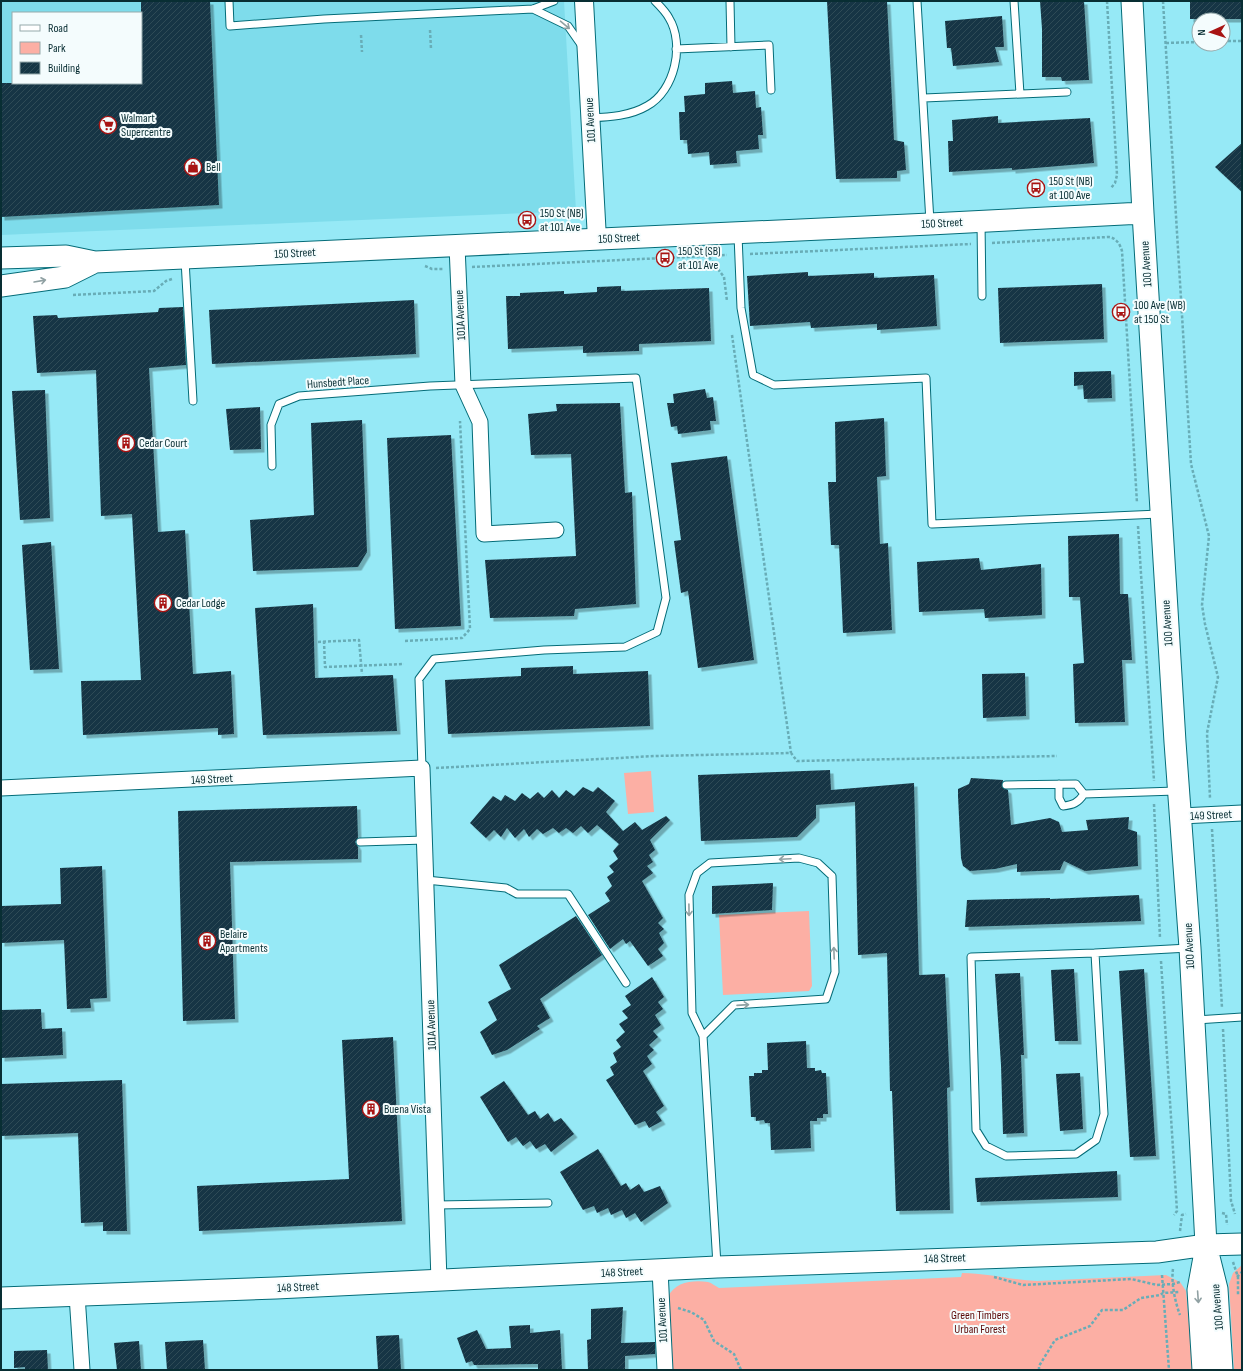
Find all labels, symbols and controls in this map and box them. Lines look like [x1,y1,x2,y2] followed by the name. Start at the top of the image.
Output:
[12,12,142,84] legend
[1191,12,1231,52] north arrow
[48,21,68,36] text: Road
[560,21,571,30] one-way arrow
[1195,29,1208,36] text: N
[48,41,66,56] text: Park
[48,61,80,76] text: Building
[582,97,599,143] street label: 101 Avenue
[121,111,171,140] place label: Walmart Supercentre
[98,115,118,135] supermarket icon: Walmart Supercentre
[183,157,203,177] shop icon: Bell
[206,160,221,175] place label: Bell
[1049,174,1093,203] place label: 150 St (NB) at 100 Ave
[1026,178,1046,198] bus stop icon: 150 St (NB) at 100 Ave
[540,206,584,235] place label: 150 St (NB) at 101 Ave
[517,210,537,230] bus stop icon: 150 St (NB) at 101 Ave
[921,215,964,232] street label: 150 Street
[598,230,641,247] street label: 150 Street
[1137,240,1156,288] street label: 100 Avenue
[678,244,721,273] place label: 150 St (SB) at 101 Ave
[274,245,317,262] street label: 150 Street
[655,248,675,268] bus stop icon: 150 St (SB) at 101 Ave
[33,277,46,285] one-way arrow
[452,289,469,340] street label: 101A Avenue
[1134,298,1185,327] place label: 100 Ave (WB) at 150 St
[1111,302,1131,322] bus stop icon: 100 Ave (WB) at 150 St
[306,373,370,392] street label: Hunsbedt Place
[116,433,136,453] building icon: Cedar Court
[139,436,188,451] place label: Cedar Court
[153,593,173,613] building icon: Cedar Lodge
[176,596,226,611] place label: Cedar Lodge
[1158,599,1177,647] street label: 100 Avenue
[191,771,234,788] street label: 149 Street
[1190,807,1233,824] street label: 149 Street
[779,855,792,863] one-way arrow
[685,903,693,916] one-way arrow
[1181,922,1198,969] street label: 100 Avenue
[219,927,268,956] place label: Belaire Apartments
[197,931,217,951] building icon: Belaire Apartments
[831,947,838,960] one-way arrow
[423,999,440,1050] street label: 101A Avenue
[736,1001,749,1008] one-way arrow
[361,1099,381,1119] building icon: Buena Vista
[384,1102,431,1117] place label: Buena Vista
[924,1250,966,1267] street label: 148 Street
[601,1264,644,1281] street label: 148 Street
[277,1279,320,1296] street label: 148 Street
[1208,1283,1227,1331] street label: 100 Avenue
[1195,1290,1202,1303] one-way arrow
[654,1297,671,1343] street label: 101 Avenue
[951,1308,1009,1337] park label: Green Timbers Urban Forest

